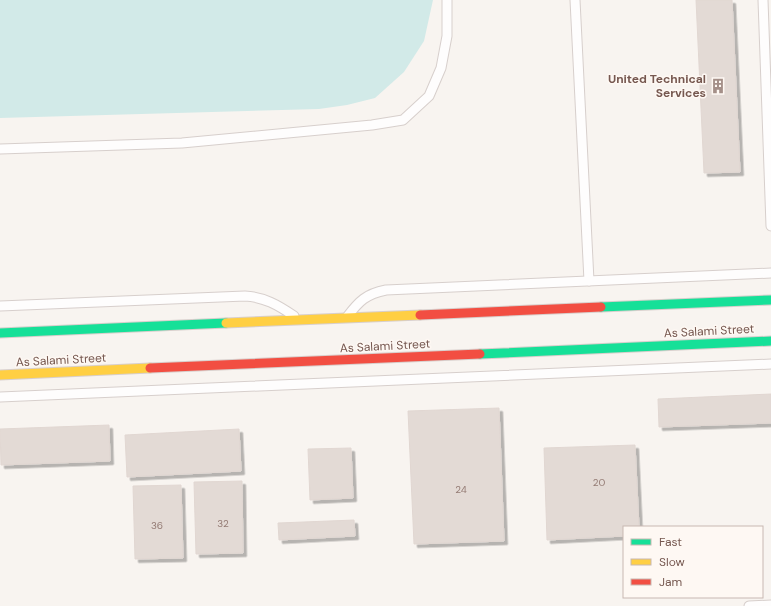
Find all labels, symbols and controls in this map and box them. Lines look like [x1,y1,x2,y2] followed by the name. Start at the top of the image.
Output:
[608,71,706,101] place label: United Technical Services
[709,77,727,95] building icon: United Technical Services
[663,321,755,341] street label: As Salami Street
[339,336,431,356] street label: As Salami Street
[15,350,107,370] street label: As Salami Street
[593,476,605,489] house number: 20
[455,483,467,496] house number: 24
[217,517,229,530] house number: 32
[151,519,163,532] house number: 36
[623,526,763,598] legend
[659,534,682,550] text: Fast
[659,554,685,570] text: Slow
[659,574,682,590] text: Jam

